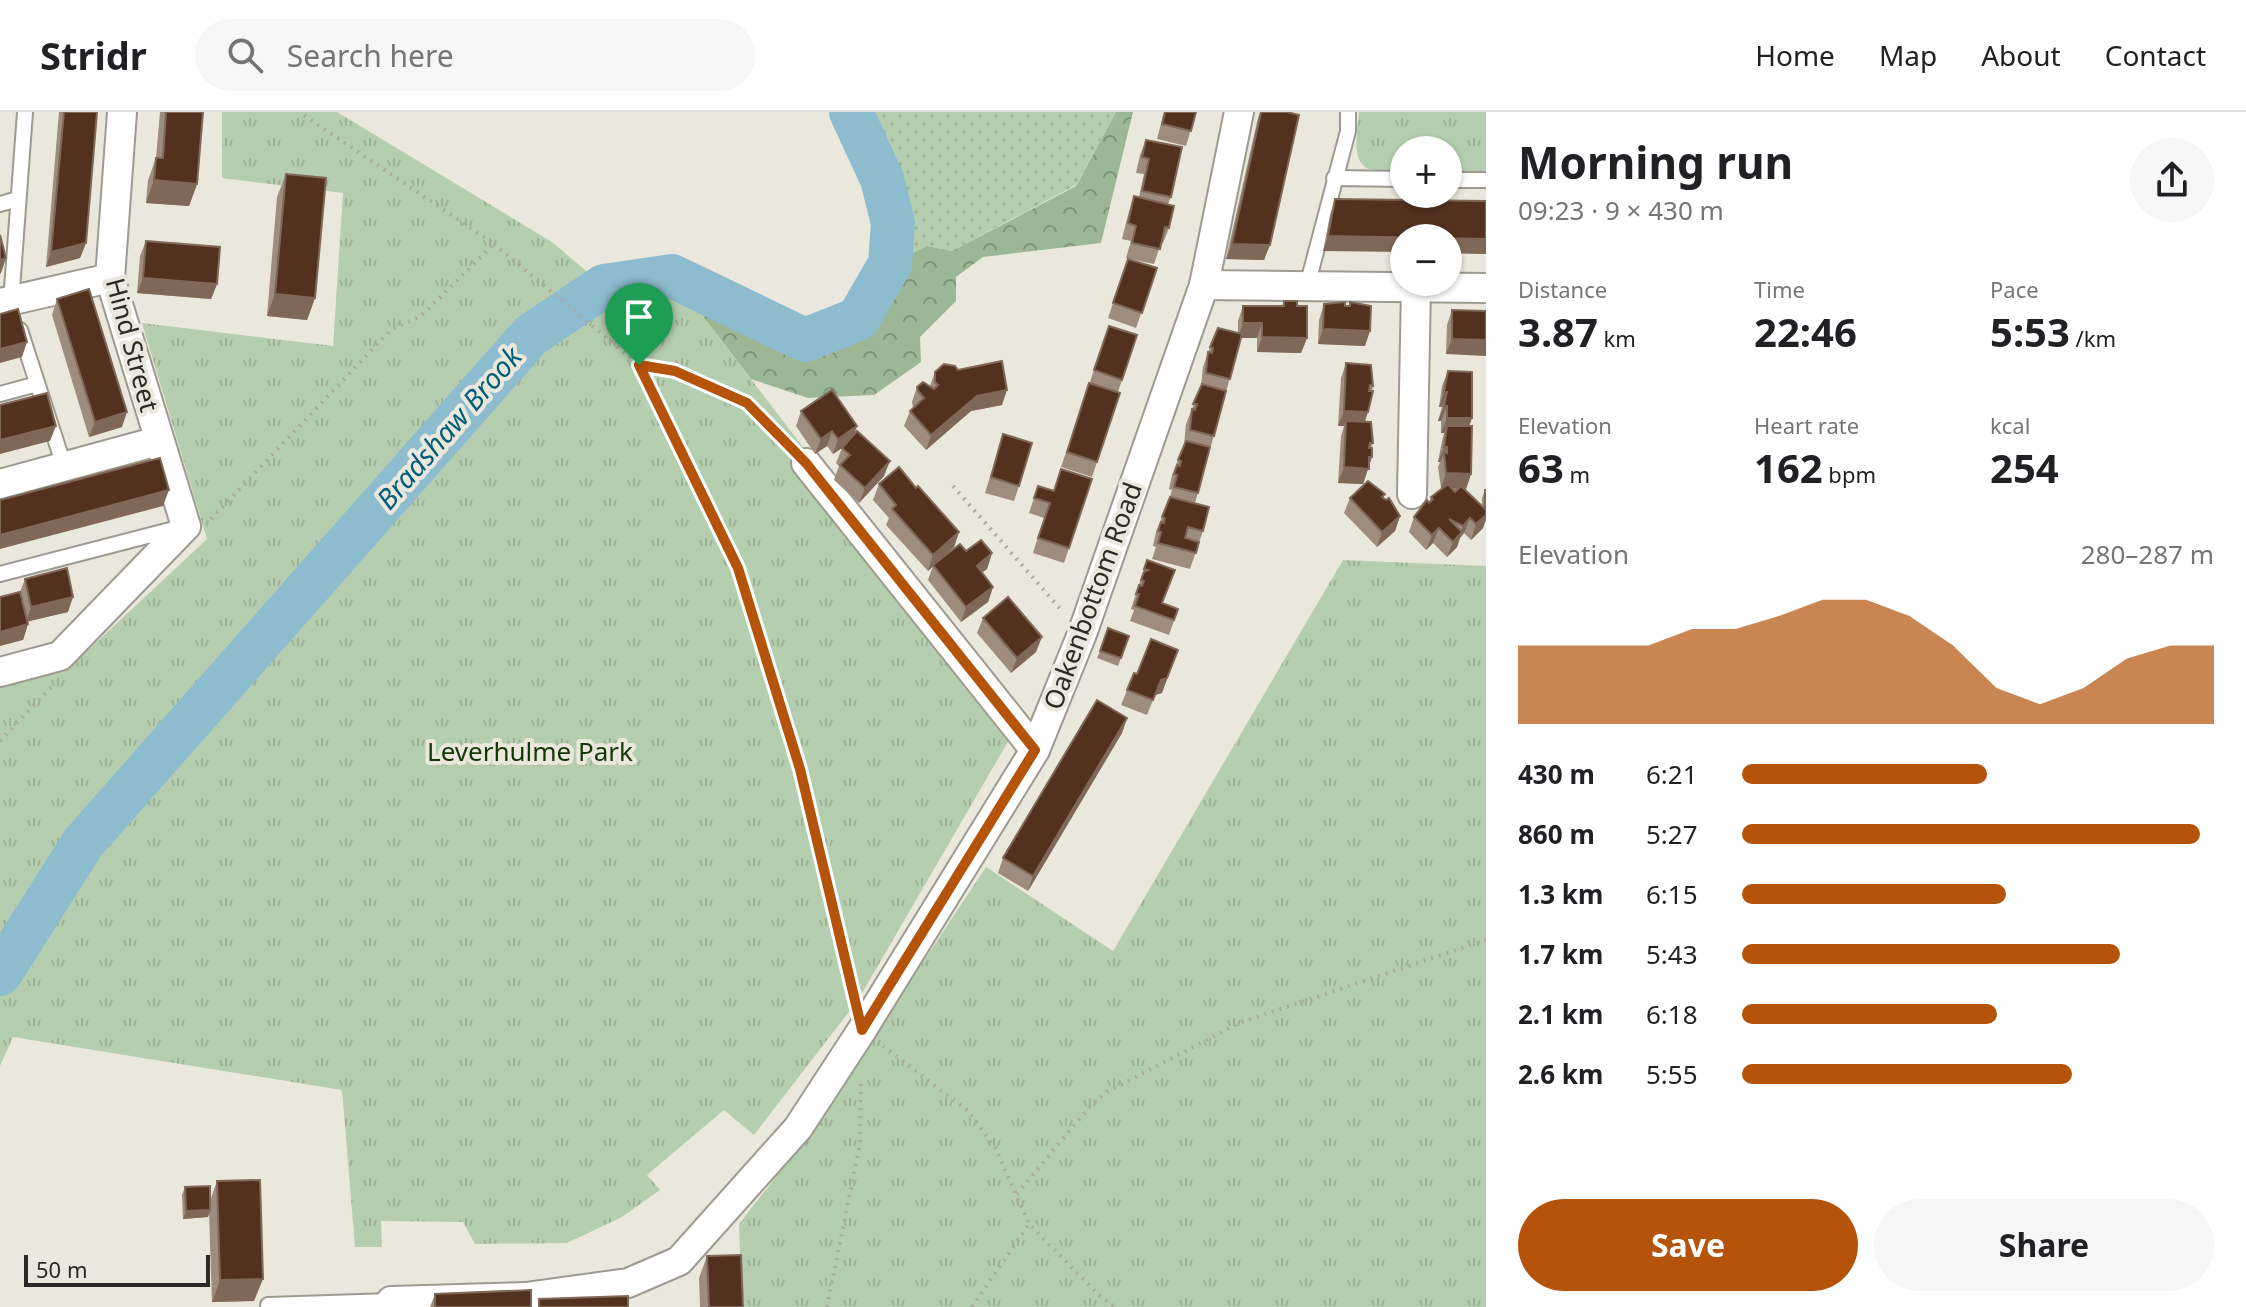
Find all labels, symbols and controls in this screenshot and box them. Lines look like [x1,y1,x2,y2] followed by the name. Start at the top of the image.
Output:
[195,19,755,91] search box
[40,29,147,81] text: Stridr
[223,33,267,77] icon: search
[287,35,454,76] text: Search here
[1755,36,1835,74] text: Home
[1879,36,1937,74] text: Map
[1981,36,2061,74] text: About
[2105,36,2206,74] text: Contact
[1518,132,1793,192] text: Morning run
[1390,136,1462,296] map controls
[1390,136,1462,208] button: +
[2130,138,2214,222] button: share
[1518,192,1724,228] text: 09:23 · 9 × 430 m
[1390,224,1462,296] button: −
[98,274,168,416] street label: Hind Street
[1518,274,1607,304] text: Distance
[1754,274,1805,304] text: Time
[1990,274,2039,304] text: Pace
[605,283,673,365] pin
[617,295,661,339] icon: arrive
[1518,304,1598,359] text: 3.87
[1754,304,1857,359] text: 22:46
[1990,304,2070,359] text: 5:53
[1598,323,1636,353] text: km
[2070,323,2116,353] text: /km
[367,337,530,517] water label: Bradshaw Brook
[1518,410,1612,440] text: Elevation
[1754,410,1859,440] text: Heart rate
[1990,410,2030,440] text: kcal
[1518,440,1564,495] text: 63
[1754,440,1823,495] text: 162
[1990,440,2059,495] text: 254
[1564,459,1590,489] text: m
[1823,459,1876,489] text: bpm
[1034,477,1150,714] street label: Oakenbottom Road
[1518,536,1629,572] text: Elevation
[2081,536,2214,572] text: 280–287 m
[427,733,633,769] park label: Leverhulme Park
[1518,756,1595,792] text: 430 m
[1646,756,1698,792] text: 6:21
[1518,816,1595,852] text: 860 m
[1646,816,1698,852] text: 5:27
[1518,876,1603,912] text: 1.3 km
[1646,876,1698,912] text: 6:15
[1518,936,1603,972] text: 1.7 km
[1646,936,1698,972] text: 5:43
[1518,996,1603,1032] text: 2.1 km
[1646,996,1698,1032] text: 6:18
[1518,1056,1603,1092] text: 2.6 km
[1646,1056,1698,1092] text: 5:55
[1518,1199,1858,1291] button: Save
[1874,1199,2214,1291] button: Share
[24,1251,210,1287] scale bar
[36,1254,87,1284] text: 50 m

